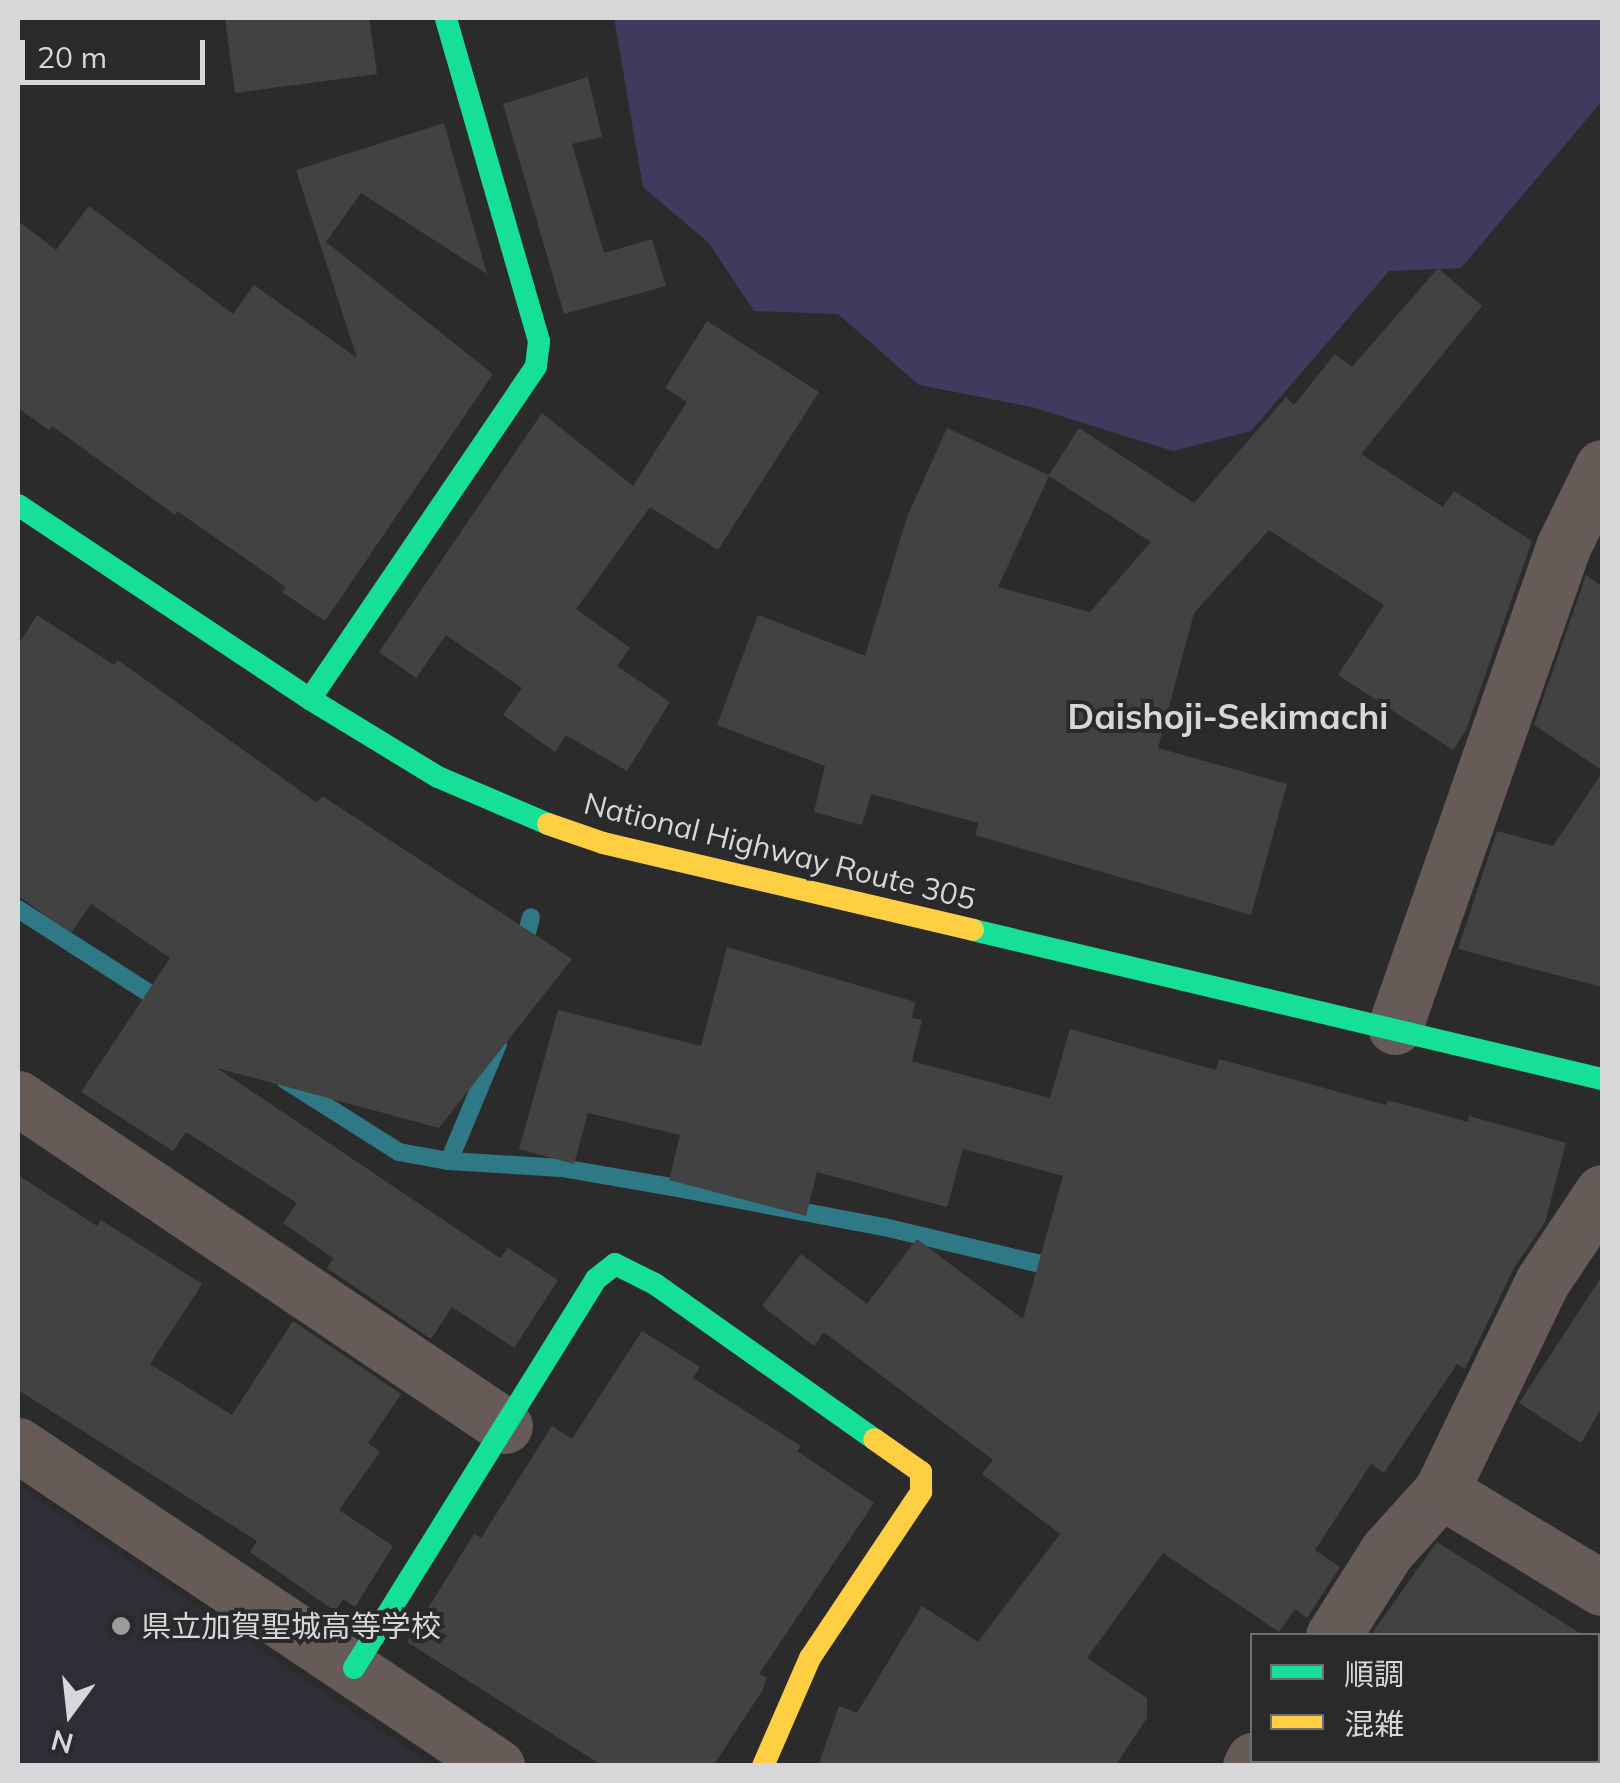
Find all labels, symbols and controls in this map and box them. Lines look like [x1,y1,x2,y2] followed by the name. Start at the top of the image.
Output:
[25,20,210,82] scale bar
[37,38,107,76] text: 20 m
[1067,695,1389,737] district label: Daishoji-Sekimachi
[581,785,979,917] street label: National Highway Route 305
[141,1608,441,1644] place label: 県立加賀聖城高等学校
[110,1615,132,1637] marker: 県立加賀聖城高等学校
[1250,1633,1600,1763] legend
[1344,1655,1404,1693] text: 順調
[20,1663,120,1763] north arrow
[1344,1705,1404,1743] text: 混雑
[47,1723,77,1762] text: N

